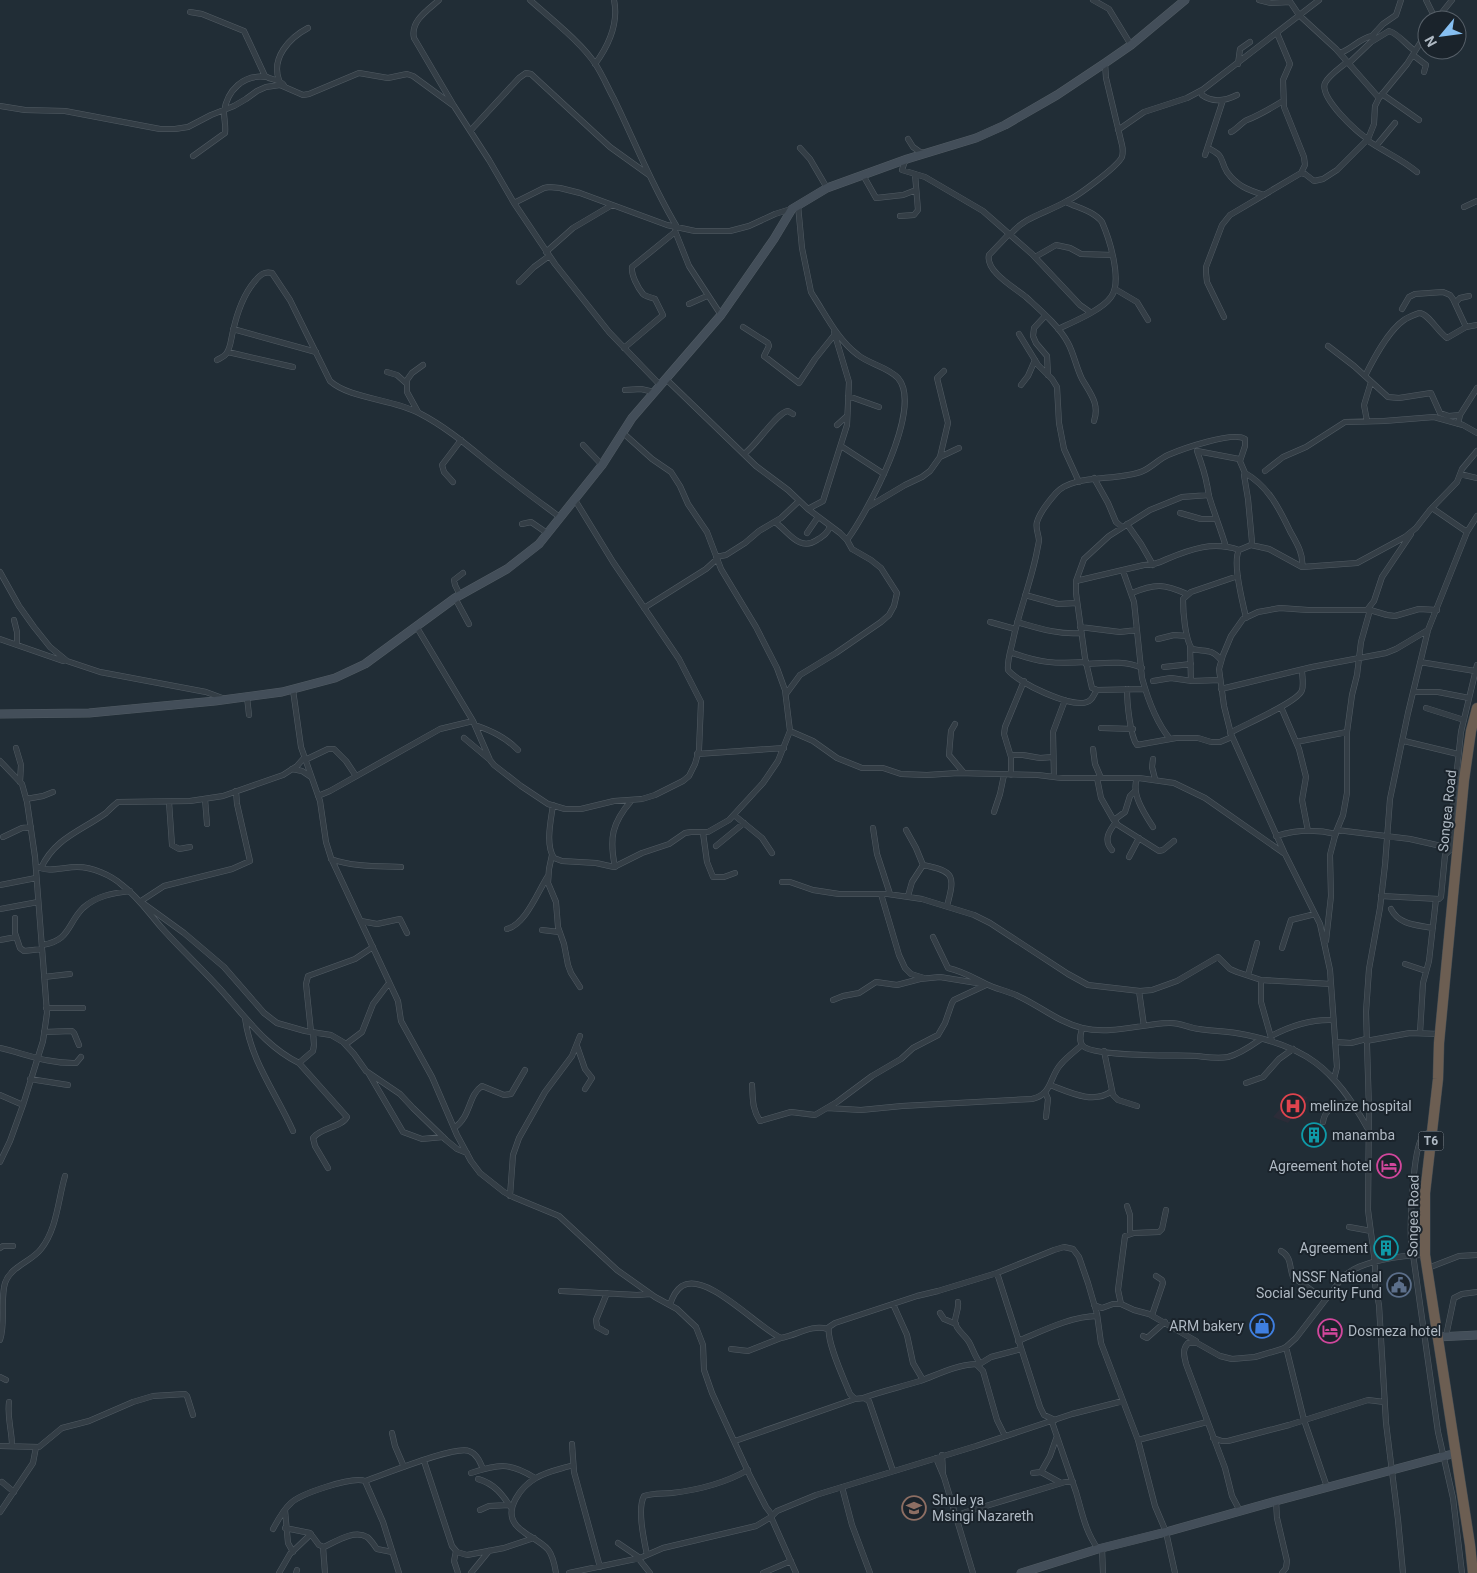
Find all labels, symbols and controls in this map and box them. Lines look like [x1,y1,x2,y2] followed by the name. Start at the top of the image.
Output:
[1417,10,1467,60] north arrow
[1421,33,1440,50] text: N
[1435,769,1459,853] street label: Songea Road
[1280,1093,1306,1119] hospital icon: melinze hospital
[1310,1098,1412,1114] place label: melinze hospital
[1301,1122,1327,1148] building icon: manamba
[1332,1127,1395,1143] place label: manamba
[1418,1132,1444,1150] road number: T6
[1376,1153,1402,1179] hotel icon: Agreement hotel
[1269,1158,1372,1174] place label: Agreement hotel
[1404,1175,1422,1257] street label: Songea Road
[1373,1235,1399,1261] building icon: Agreement
[1300,1240,1368,1256] place label: Agreement
[1256,1269,1382,1301] place label: NSSF National Social Security Fund
[1386,1272,1412,1298] public building icon: NSSF National Social Security Fund
[1249,1313,1275,1339] shop icon: ARM bakery
[1169,1318,1244,1334] place label: ARM bakery
[1317,1318,1343,1344] hotel icon: Dosmeza hotel
[1348,1323,1441,1339] place label: Dosmeza hotel
[932,1492,1034,1524] place label: Shule ya Msingi Nazareth
[901,1495,927,1521] school or university icon: Shule ya Msingi Nazareth

